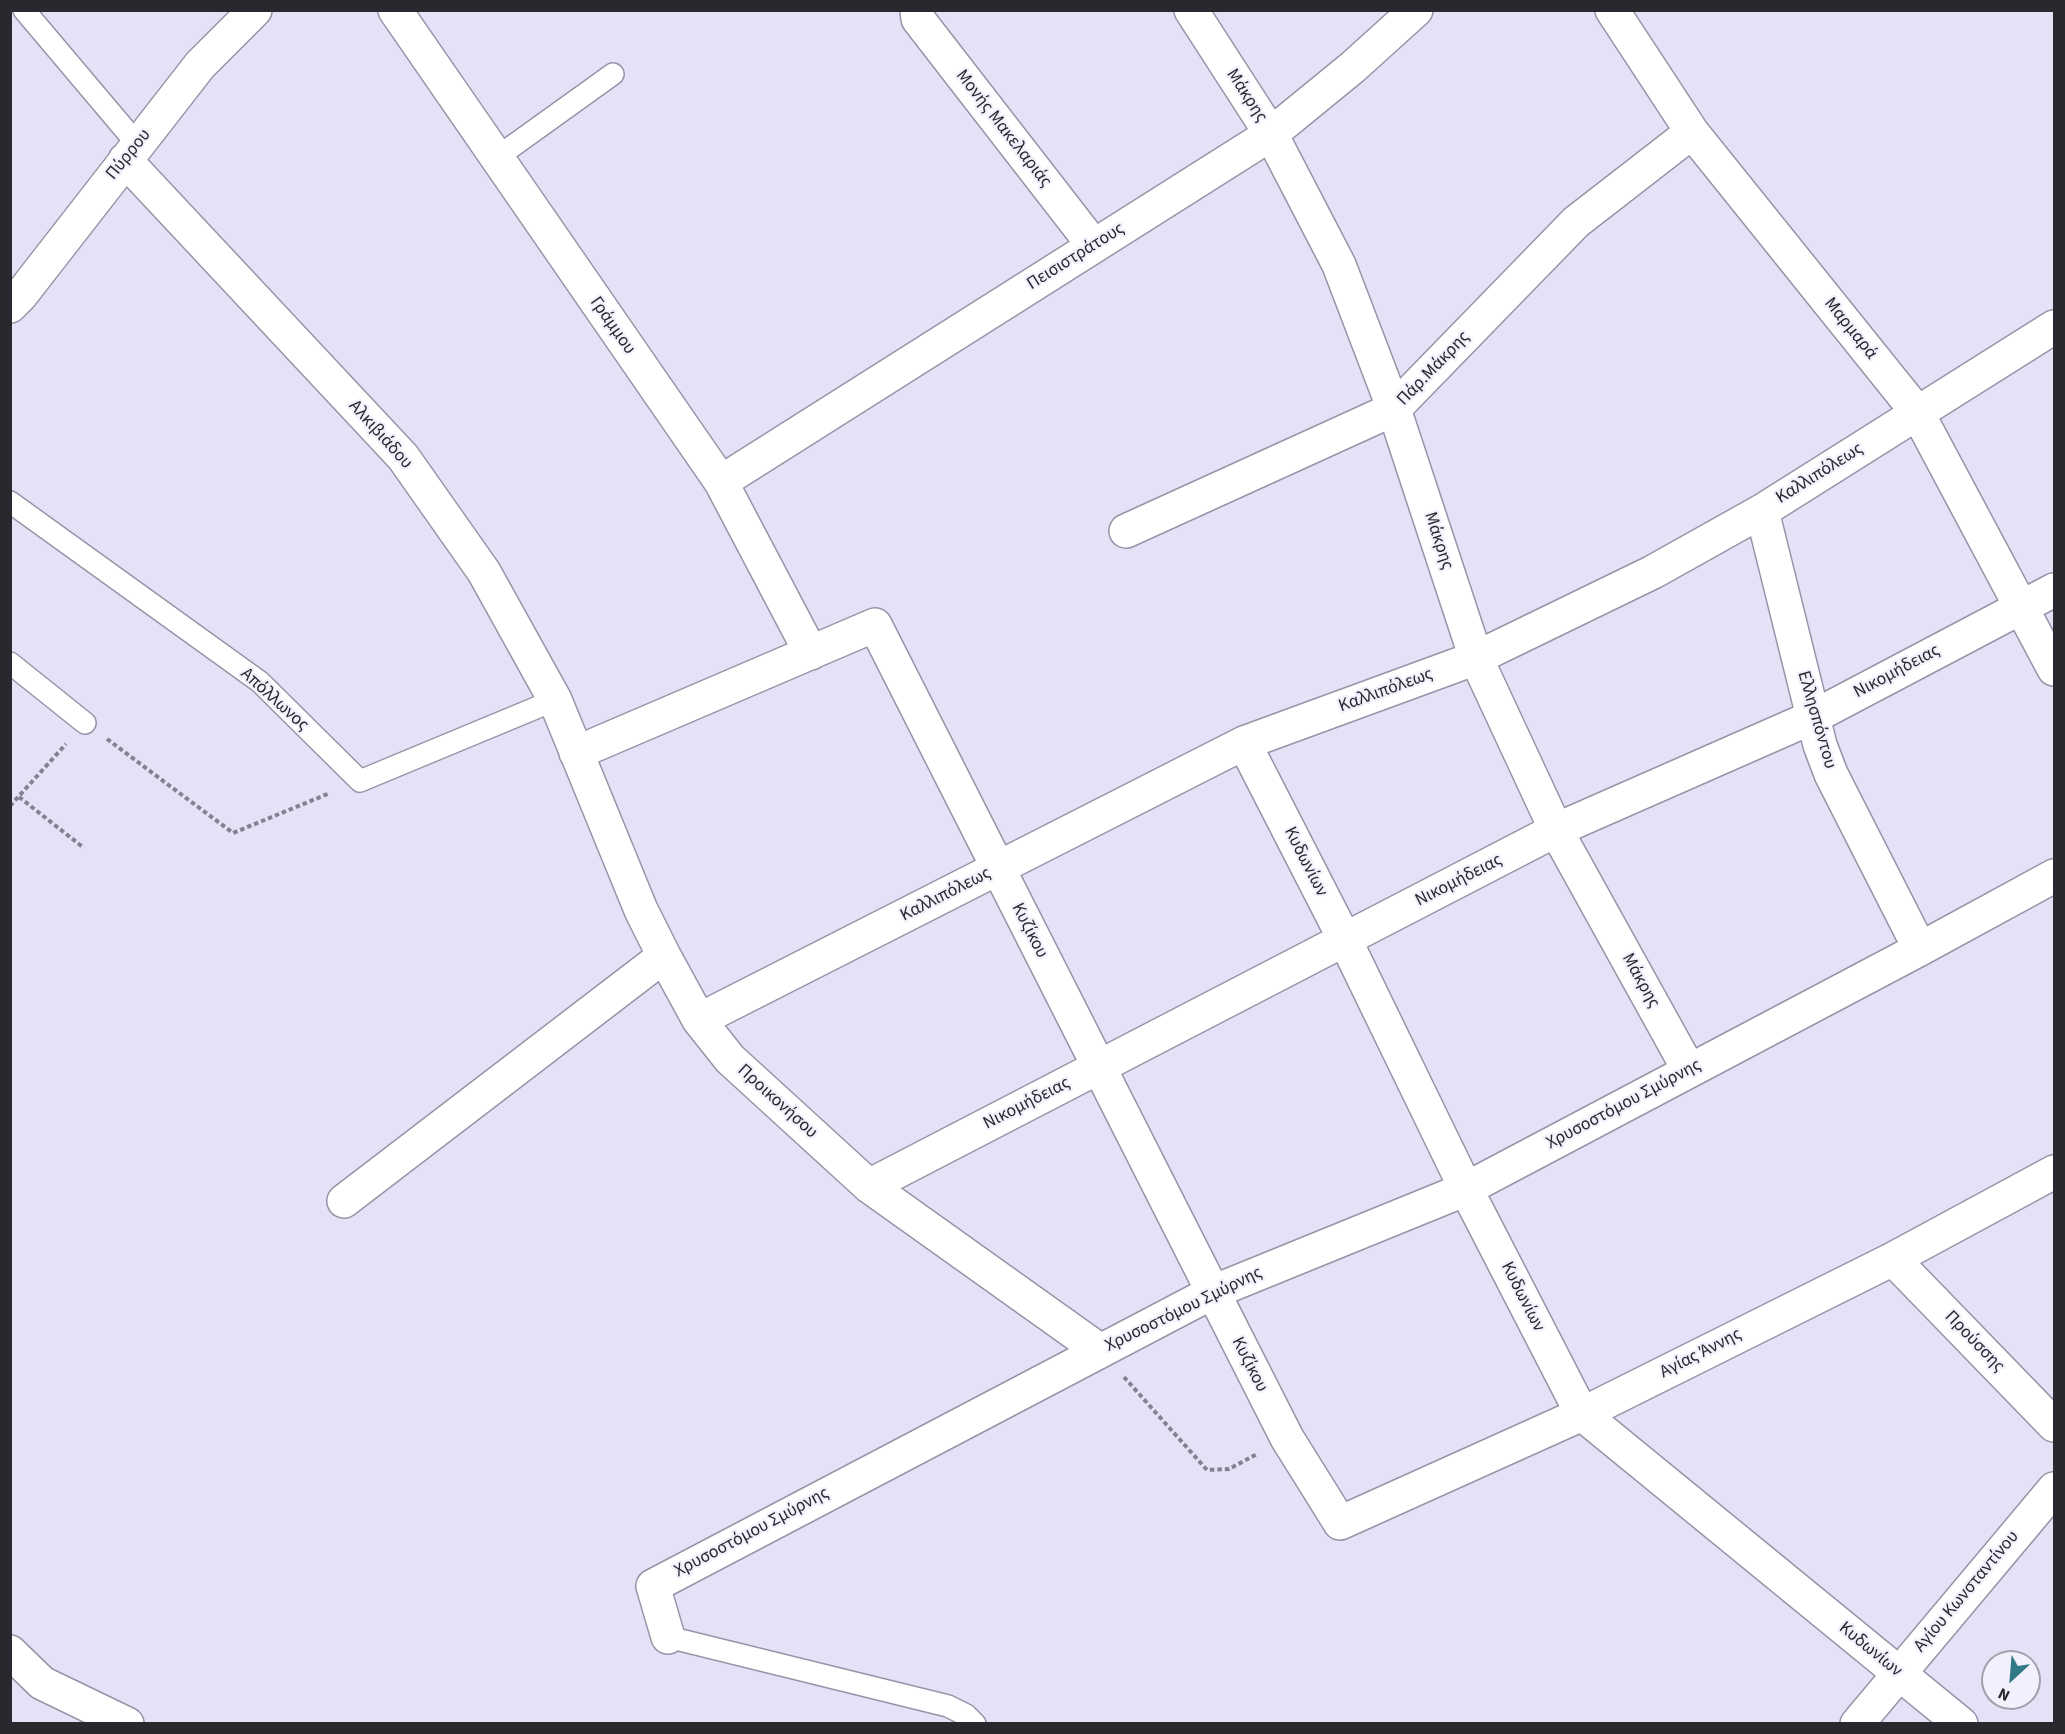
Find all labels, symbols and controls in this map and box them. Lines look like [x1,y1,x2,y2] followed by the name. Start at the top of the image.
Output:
[1221,65,1271,127] street label: Μάκρης
[950,66,1056,192] street label: Μονής Μακελαριάς
[102,125,156,185] street label: Πύρρου
[1023,219,1129,295] street label: Πεισιστράτους
[584,293,640,359] street label: Γράμμου
[1819,294,1881,364] street label: Μαρμαρά
[1393,327,1475,411] street label: Πάρ.Μάκρης
[343,396,417,474] street label: Αλκιβιάδου
[1772,439,1868,509] street label: Καλλιπόλεως
[1419,509,1457,573] street label: Μάκρης
[1850,640,1944,704] street label: Νικομήδειας
[235,664,313,736] street label: Απόλλωνος
[1336,664,1436,718] street label: Καλλιπόλεως
[1792,669,1840,771] street label: Ελλησπόντου
[1278,824,1332,900] street label: Κυδωνίων
[1412,850,1506,912] street label: Νικομήδειας
[897,863,995,927] street label: Καλλιπόλεως
[1006,900,1052,962] street label: Κυζίκου
[1616,950,1664,1012] street label: Μάκρης
[1543,1055,1705,1155] street label: Χρυσοστόμου Σμύρνης
[732,1060,822,1144] street label: Προικονήσου
[980,1073,1074,1135] street label: Νικομήδειας
[1495,1259,1549,1335] street label: Κυδωνίων
[1102,1263,1266,1357] street label: Χρυσοστόμου Σμύρνης
[1939,1307,2009,1377] street label: Προύσσης
[1657,1324,1745,1384] street label: Αγίας Άννης
[1226,1334,1272,1396] street label: Κυζίκου
[671,1483,833,1583] street label: Χρυσοστόμου Σμύρνης
[1910,1527,2024,1657] street label: Αγίου Κωνσταντίνου
[1834,1618,1906,1682] street label: Κυδωνίων
[1981,1650,2041,1710] north arrow
[1994,1682,2014,1707] text: N

